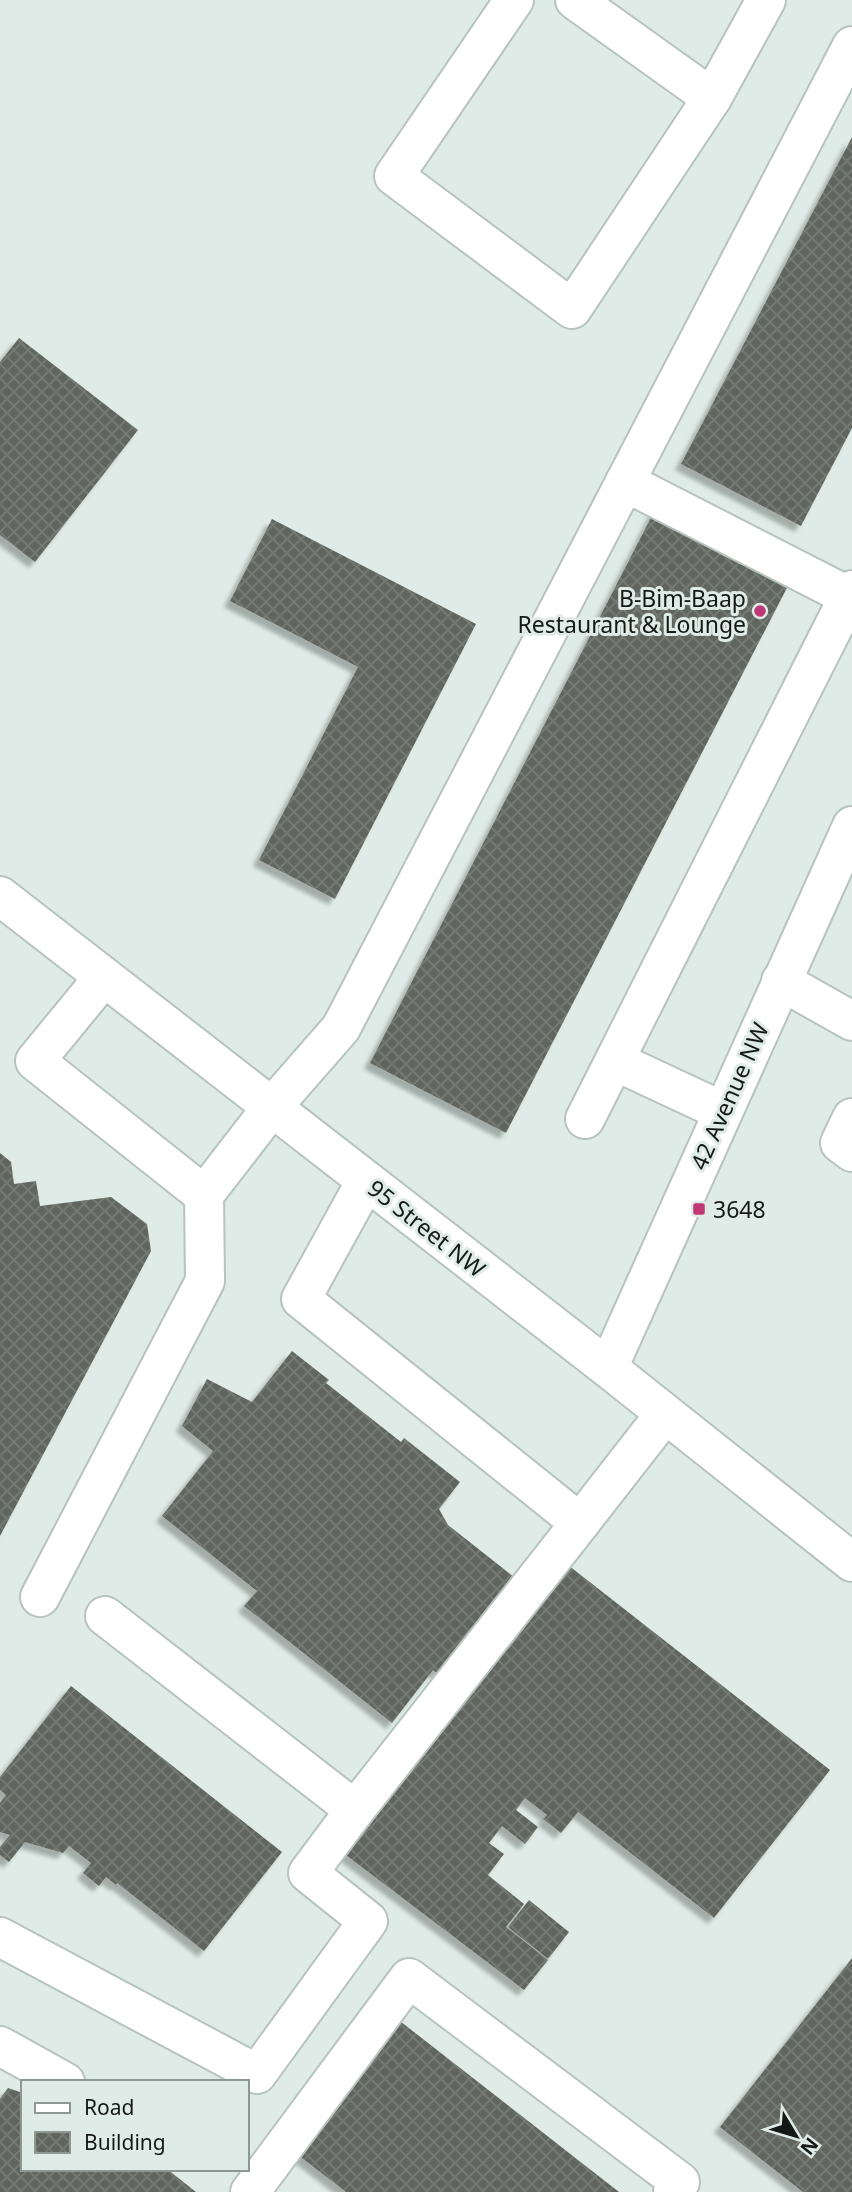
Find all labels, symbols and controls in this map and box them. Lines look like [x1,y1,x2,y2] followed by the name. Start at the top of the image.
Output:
[518,582,746,640] place label: B-Bim-Baap Restaurant & Lounge
[752,603,768,619] marker: B-Bim-Baap Restaurant & Lounge
[682,1017,776,1175] street label: 42 Avenue NW
[361,1172,493,1284] street label: 95 Street NW
[713,1193,766,1225] place label: 3648
[691,1201,707,1217] marker: 3648
[21,2080,248,2171] legend
[84,2093,134,2121] text: Road
[761,2101,831,2171] north arrow
[84,2128,166,2156] text: Building
[794,2132,824,2161] text: N

